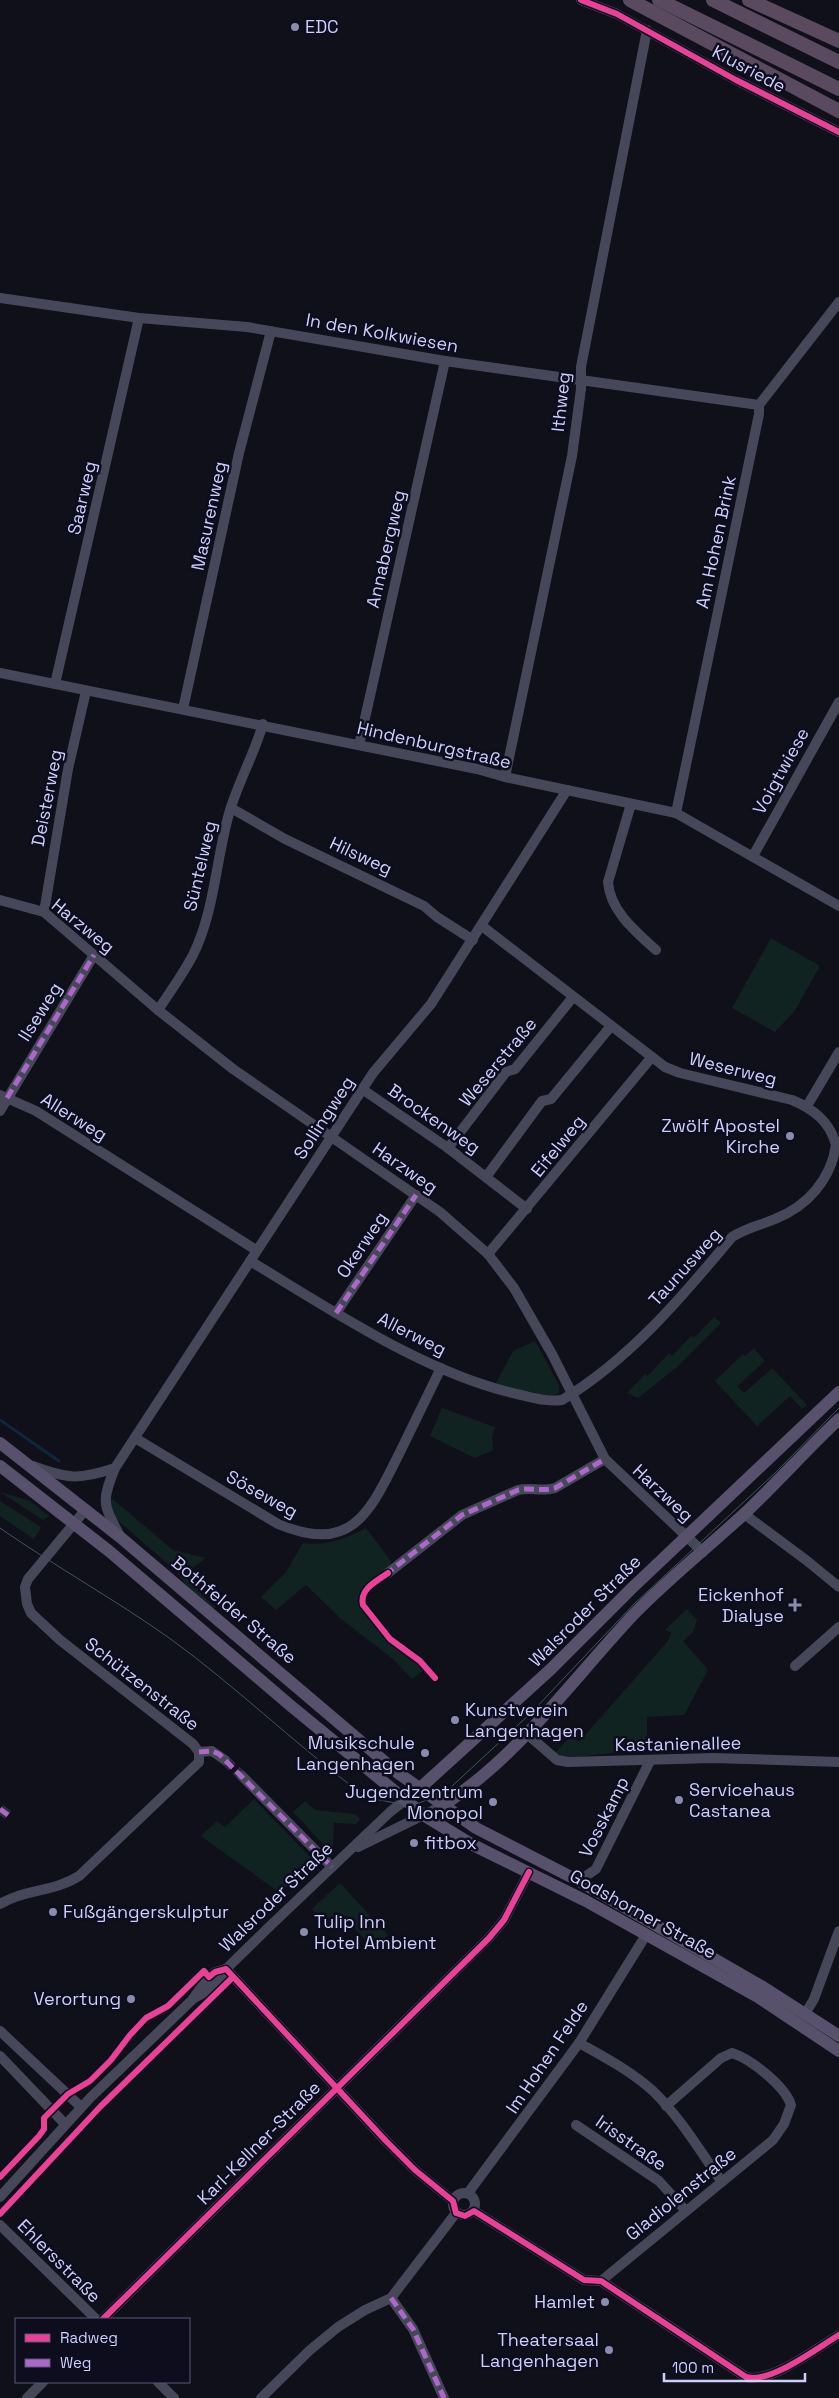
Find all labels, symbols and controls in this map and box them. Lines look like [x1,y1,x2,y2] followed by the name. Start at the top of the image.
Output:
[305,15,339,38] place label: EDC
[289,21,301,33] marker: EDC
[709,40,790,97] street label: Klusriede
[304,308,460,357] street label: In den Kolkwiesen
[546,371,575,433] street label: Ithweg
[62,459,101,537] street label: Saarweg
[186,459,231,573] street label: Masurenweg
[690,473,741,611] street label: Am Hohen Brink
[361,488,410,610] street label: Annabergweg
[355,716,513,773] street label: Hindenburgstraße
[747,723,814,818] street label: Voigtwiese
[26,748,67,848] street label: Deisterweg
[178,818,221,913] street label: Süntelweg
[326,831,396,880] street label: Hilsweg
[47,893,120,958] street label: Harzweg
[13,978,67,1045] street label: Ilseweg
[454,1012,542,1111] street label: Weserstraße
[687,1047,779,1091] street label: Weserweg
[288,1072,359,1164] street label: Sollingweg
[384,1078,485,1159] street label: Brockenweg
[37,1087,112,1146] street label: Allerweg
[526,1110,590,1182] street label: Eifelweg
[661,1114,780,1158] place label: Zwölf Apostel Kirche
[784,1130,796,1142] marker: Zwölf Apostel Kirche
[368,1137,443,1198] street label: Harzweg
[331,1207,392,1282] street label: Okerweg
[643,1223,726,1311] street label: Taunusweg
[374,1306,450,1361] street label: Allerweg
[628,1459,699,1527] street label: Harzweg
[222,1464,302,1523] street label: Söseweg
[524,1550,646,1672] street label: Walsroder Straße
[167,1551,301,1669] street label: Bothfelder Straße
[698,1583,784,1627] place label: Eickenhof Dialyse
[788,1598,802,1612] marker: Eickenhof Dialyse
[80,1632,204,1735] street label: Schützenstraße
[465,1698,584,1742] place label: Kunstverein Langenhagen
[449,1714,461,1726] marker: Kunstverein Langenhagen
[296,1731,415,1775] place label: Musikschule Langenhagen
[614,1731,742,1756] street label: Kastanienallee
[419,1747,431,1759] marker: Musikschule Langenhagen
[573,1773,634,1861] street label: Vosskamp
[689,1778,795,1822] place label: Servicehaus Castanea
[345,1780,483,1824] place label: Jugendzentrum Monopol
[673,1794,685,1806] marker: Servicehaus Castanea
[487,1796,499,1808] marker: Jugendzentrum Monopol
[424,1831,477,1854] place label: fitbox
[214,1837,337,1957] street label: Walsroder Straße
[408,1837,420,1849] marker: fitbox
[566,1864,721,1963] street label: Godshorner Straße
[63,1900,229,1923] place label: Fußgängerskulptur
[47,1906,59,1918] marker: Fußgängerskulptur
[314,1910,437,1954] place label: Tulip Inn Hotel Ambient
[298,1926,310,1938] marker: Tulip Inn Hotel Ambient
[34,1987,121,2010] place label: Verortung
[125,1993,137,2005] marker: Verortung
[500,1996,593,2118] street label: Im Hohen Felde
[192,2076,325,2209] street label: Karl-Kellner-Straße
[591,2110,671,2175] street label: Irisstraße
[621,2142,741,2245] street label: Gladiolenstraße
[13,2214,106,2307] street label: Ehlersstraße
[534,2290,595,2313] place label: Hamlet
[599,2296,611,2308] marker: Hamlet
[15,2318,190,2383] legend
[60,2328,118,2347] text: Radweg
[480,2328,599,2372] place label: Theatersaal Langenhagen
[603,2344,615,2356] marker: Theatersaal Langenhagen
[664,2350,805,2382] scale bar
[60,2353,91,2372] text: Weg
[672,2358,714,2377] text: 100 m

